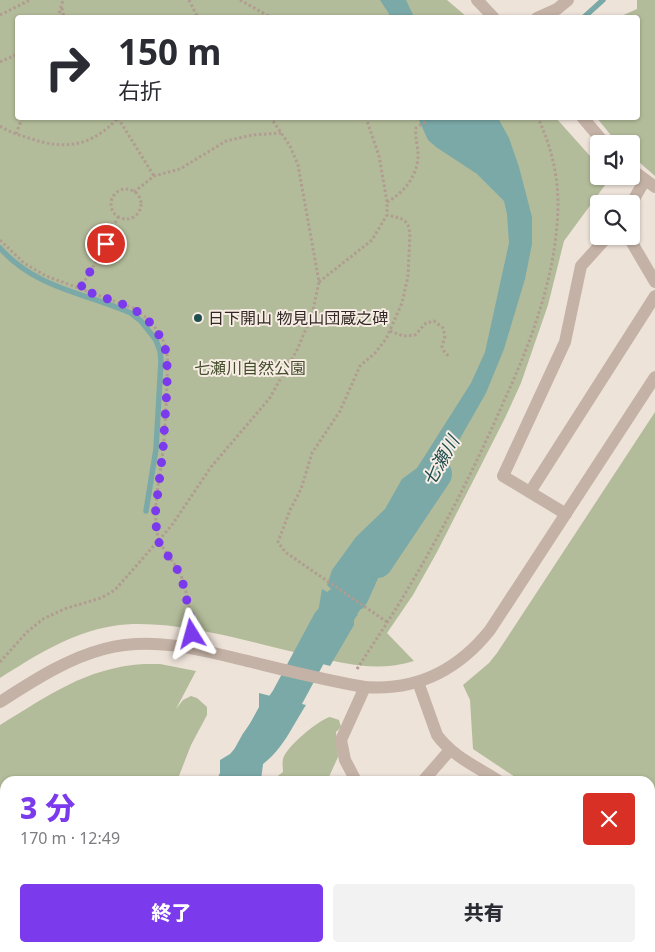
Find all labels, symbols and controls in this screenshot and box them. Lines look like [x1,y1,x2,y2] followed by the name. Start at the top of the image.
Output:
[118,28,221,75] text: 150 m
[35,35,100,100] icon: right
[118,75,162,105] text: 右折
[590,135,640,245] map controls
[590,135,640,185] button: sound
[590,195,640,245] button: search
[85,223,127,265] pin
[92,230,120,258] icon: arrive
[208,307,388,329] place label: 日下開山 物見山団蔵之碑
[192,312,204,324] marker: 日下開山 物見山団蔵之碑
[194,357,306,379] park label: 七瀬川自然公園
[416,429,465,490] water label: 七瀬川
[165,607,217,659] position arrow
[20,787,75,828] text: 3 分
[583,793,635,845] button: close
[20,827,120,849] text: 170 m · 12:49
[20,884,323,942] button: 終了
[333,884,635,942] button: 共有

